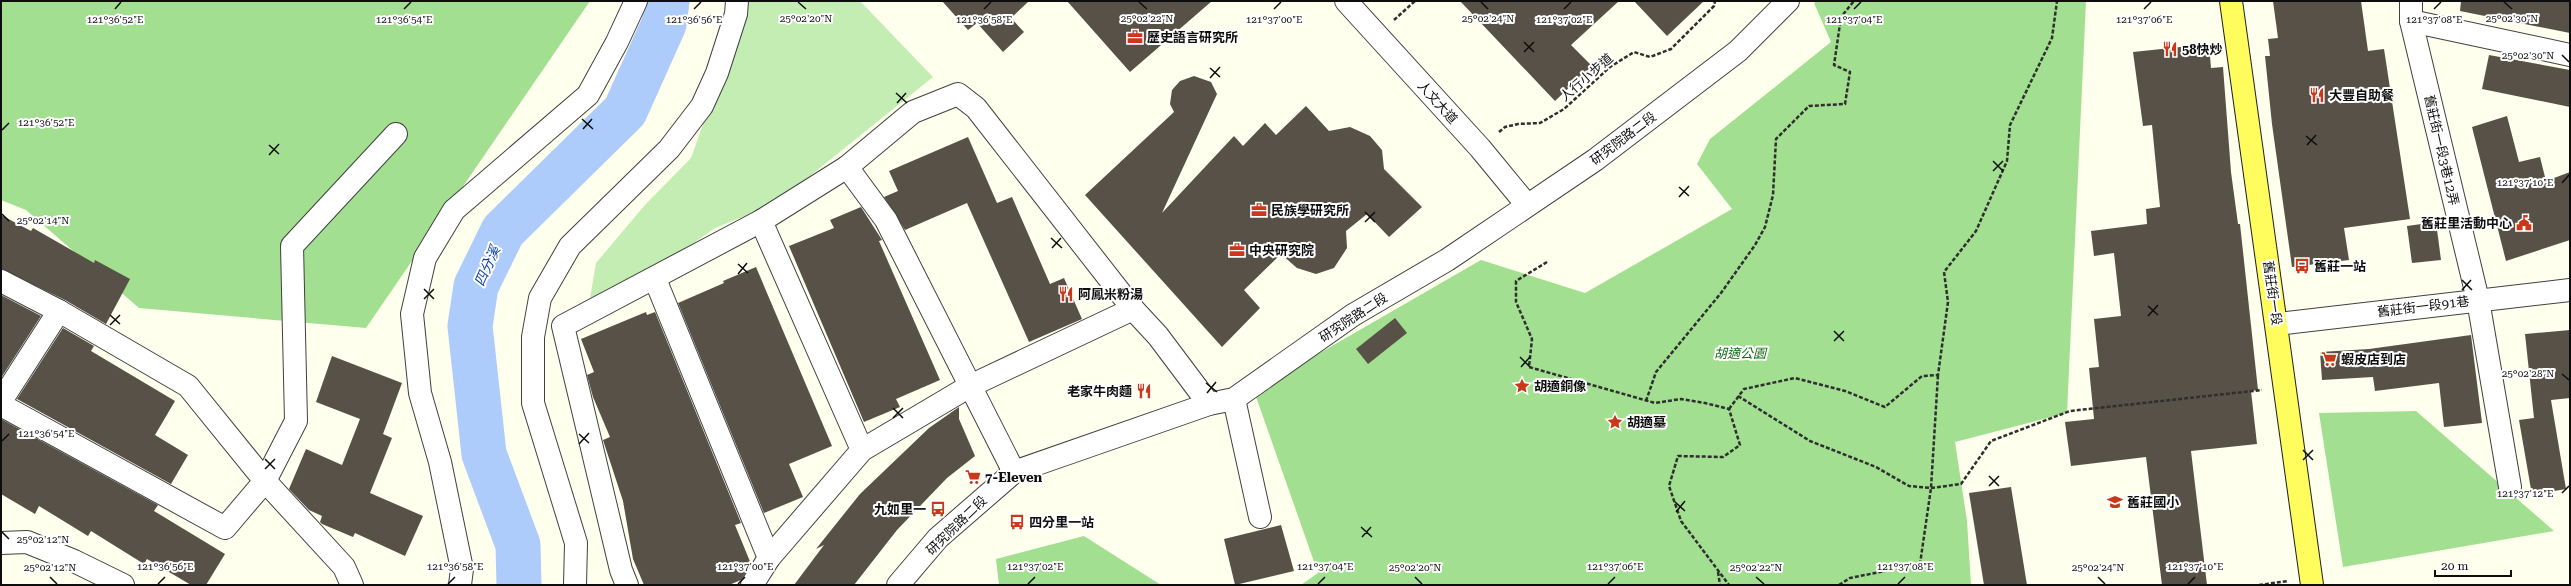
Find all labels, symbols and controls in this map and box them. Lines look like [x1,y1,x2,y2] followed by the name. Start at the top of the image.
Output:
[780,13,832,24] text: 25°02'20"N
[1121,13,1173,24] text: 25°02'22"N
[1462,13,1514,24] text: 25°02'24"N
[2486,13,2538,24] text: 25°02'30"N
[87,14,143,25] text: 121°36'52"E
[376,14,432,25] text: 121°36'54"E
[666,14,722,25] text: 121°36'56"E
[956,14,1012,25] text: 121°36'58"E
[1246,14,1302,25] text: 121°37'00"E
[1536,14,1592,25] text: 121°37'02"E
[1826,14,1882,25] text: 121°37'04"E
[2116,14,2172,25] text: 121°37'06"E
[2406,14,2462,25] text: 121°37'08"E
[1126,28,1144,46] office icon: 歷史語言研究所
[1147,30,1238,45] place label: 歷史語言研究所
[2161,40,2179,58] restaurant icon: 58快炒
[2182,42,2223,57] place label: 58快炒
[1557,50,1616,104] street label: 人行小步道
[2502,50,2554,61] text: 25°02'30"N
[1415,78,1461,127] street label: 人文大道
[2308,86,2326,104] restaurant icon: 大豐自助餐
[2329,88,2394,103] place label: 大豐自助餐
[2422,93,2462,207] street label: 舊莊街一段3巷12弄
[1588,109,1659,168] street label: 研究院路二段
[18,117,74,128] text: 121°36'52"E
[2497,177,2553,188] text: 121°37'10"E
[1250,201,1268,219] office icon: 民族學研究所
[1271,203,1349,218] place label: 民族學研究所
[2515,214,2533,232] public building icon: 舊莊里活動中心
[17,215,69,226] text: 25°02'14"N
[2421,216,2512,231] place label: 舊莊里活動中心
[1228,241,1246,259] office icon: 中央研究院
[471,242,504,288] water label: 四分溪
[1249,243,1314,258] place label: 中央研究院
[2293,257,2311,275] bus stop icon: 舊莊一站
[2314,259,2366,274] place label: 舊莊一站
[2261,260,2284,326] street label: 舊莊街一段
[1057,285,1075,303] restaurant icon: 阿鳳米粉湯
[1078,287,1143,302] place label: 阿鳳米粉湯
[1316,290,1390,345] street label: 研究院路二段
[2376,293,2470,320] street label: 舊莊街一段91巷
[1714,346,1768,361] park label: 胡適公園
[2320,350,2338,368] supermarket icon: 蝦皮店到店
[2341,352,2406,367] place label: 蝦皮店到店
[2502,368,2554,379] text: 25°02'28"N
[1513,377,1531,395] place icon: 胡適銅像
[1534,379,1586,394] place label: 胡適銅像
[1135,382,1153,400] restaurant icon: 老家牛肉麵
[1067,384,1132,399] place label: 老家牛肉麵
[1606,413,1624,431] place icon: 胡適墓
[1627,415,1666,430] place label: 胡適墓
[18,428,74,439] text: 121°36'54"E
[964,468,982,486] supermarket icon: 7-Eleven
[985,470,1043,485] place label: 7-Eleven
[2497,488,2553,499] text: 121°37'12"E
[923,493,990,558] street label: 研究院路二段
[2106,493,2124,511] school or university icon: 舊莊國小
[2127,495,2180,510] place label: 舊莊國小
[929,500,947,518] bus stop icon: 九如里一
[874,502,926,517] place label: 九如里一
[1008,513,1026,531] bus stop icon: 四分里一站
[1029,515,1094,530] place label: 四分里一站
[17,534,69,545] text: 25°02'12"N
[2435,552,2511,578] scale bar
[2441,559,2468,573] text: 20 m
[137,561,193,572] text: 121°36'56"E
[427,561,483,572] text: 121°36'58"E
[717,561,773,572] text: 121°37'00"E
[1007,561,1063,572] text: 121°37'02"E
[1297,561,1353,572] text: 121°37'04"E
[1587,561,1643,572] text: 121°37'06"E
[1877,561,1933,572] text: 121°37'08"E
[2167,561,2223,572] text: 121°37'10"E
[24,562,76,573] text: 25°02'12"N
[1389,562,1441,573] text: 25°02'20"N
[1730,562,1782,573] text: 25°02'22"N
[2072,562,2124,573] text: 25°02'24"N

